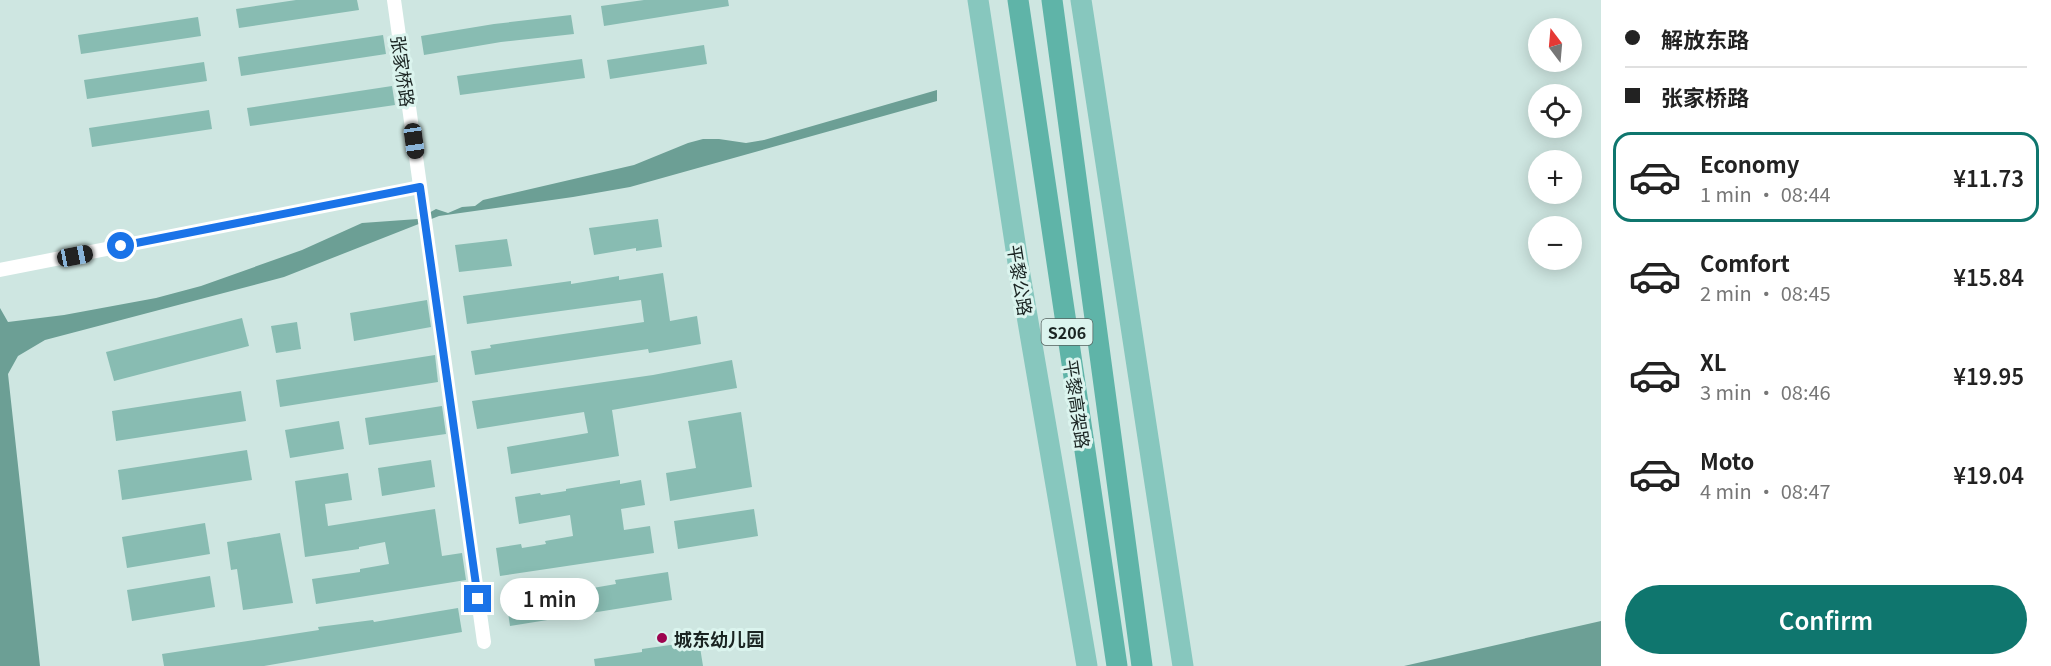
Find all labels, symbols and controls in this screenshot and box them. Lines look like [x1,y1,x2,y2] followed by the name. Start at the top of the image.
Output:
[1528,18,1582,72] north arrow
[1528,18,1582,270] map controls
[1661,22,1749,54] text: 解放东路
[386,34,422,108] street label: 张家桥路
[1661,80,1749,112] text: 张家桥路
[1528,84,1582,138] button: locate
[403,122,425,160] car
[1700,147,1799,179] text: Economy
[1528,150,1582,204] button: +
[1628,150,1682,204] icon: car
[1953,161,2024,193] text: ¥11.73
[1700,179,1831,208] text: 1 min · 08:44
[1528,216,1582,270] button: −
[107,232,134,259] route start
[1003,242,1039,318] street label: 平黎公路
[56,244,94,268] car
[1700,246,1790,278] text: Comfort
[1628,249,1682,303] icon: car
[1953,260,2024,292] text: ¥15.84
[1700,278,1831,307] text: 2 min · 08:45
[1042,319,1092,345] road number: S206
[1700,345,1727,377] text: XL
[1628,348,1682,402] icon: car
[1059,358,1097,450] street label: 平黎高架路
[1953,359,2024,391] text: ¥19.95
[1700,377,1831,406] text: 3 min · 08:46
[1700,444,1754,476] text: Moto
[1628,447,1682,501] icon: car
[1953,458,2024,490] text: ¥19.04
[1700,476,1831,505] text: 4 min · 08:47
[499,578,598,620] callout: 1 min
[523,584,576,613] text: 1 min
[464,585,491,612] route end
[1625,585,2027,654] button: Confirm
[674,625,764,651] place label: 城东幼儿园
[655,631,669,645] marker: 城东幼儿园

